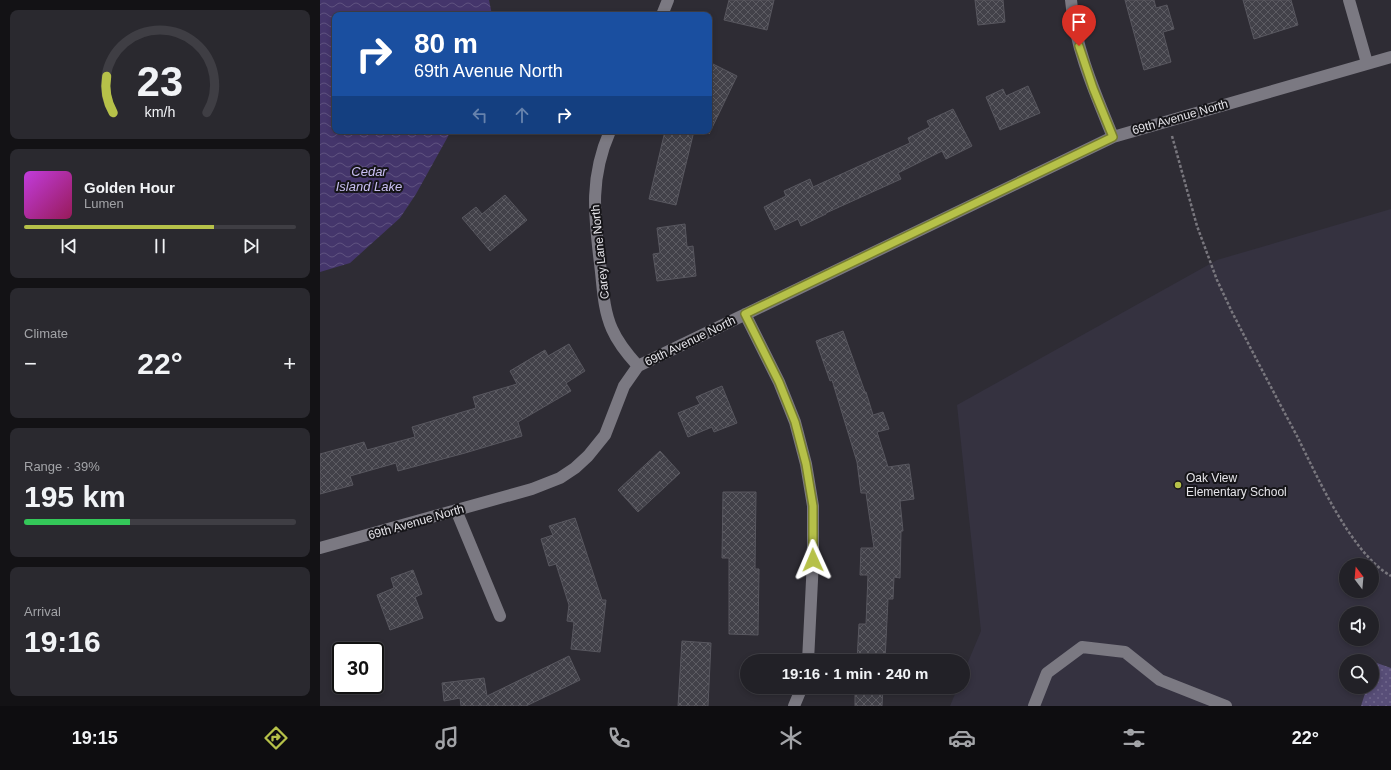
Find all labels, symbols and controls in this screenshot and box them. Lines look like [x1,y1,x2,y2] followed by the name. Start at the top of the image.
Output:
[1062,5,1096,46] pin
[1068,11,1090,33] icon: arrive
[348,28,400,80] icon: right
[414,28,478,59] text: 80 m
[137,57,183,104] text: 23
[414,61,563,81] text: 69th Avenue North
[1130,97,1230,137] street label: 69th Avenue North
[145,103,176,119] text: km/h
[469,104,491,126] icon: left
[511,104,533,126] icon: ahead
[553,104,575,126] icon: right
[336,164,402,194] water label: Cedar Island Lake
[84,179,175,196] text: Golden Hour
[84,196,124,211] text: Lumen
[588,204,612,300] street label: Carey Lane North
[58,235,80,257] icon: previous
[149,235,171,257] icon: pause
[240,235,262,257] icon: next
[642,313,738,369] street label: 69th Avenue North
[24,326,68,341] text: Climate
[137,347,183,380] text: 22°
[24,351,37,376] text: −
[283,351,296,376] text: +
[24,459,100,474] text: Range · 39%
[1186,471,1287,499] place label: Oak View Elementary School
[24,480,126,513] text: 195 km
[1173,480,1183,490] marker: Oak View Elementary School
[366,502,466,542] street label: 69th Avenue North
[792,539,834,581] position arrow
[1339,558,1379,598] north arrow
[1339,558,1379,694] map controls
[24,604,61,619] text: Arrival
[1339,606,1379,646] button: sound
[24,625,101,658] text: 19:16
[332,642,384,694] speed limit sign: 30
[1339,654,1379,694] button: search
[782,665,928,682] text: 19:16 · 1 min · 240 m
[262,724,290,752] icon: directions
[433,724,461,752] icon: music
[605,724,633,752] icon: phone
[777,724,805,752] icon: climate
[948,724,976,752] icon: car
[1120,724,1148,752] icon: filters
[72,728,118,748] text: 19:15
[1292,728,1319,748] text: 22°

